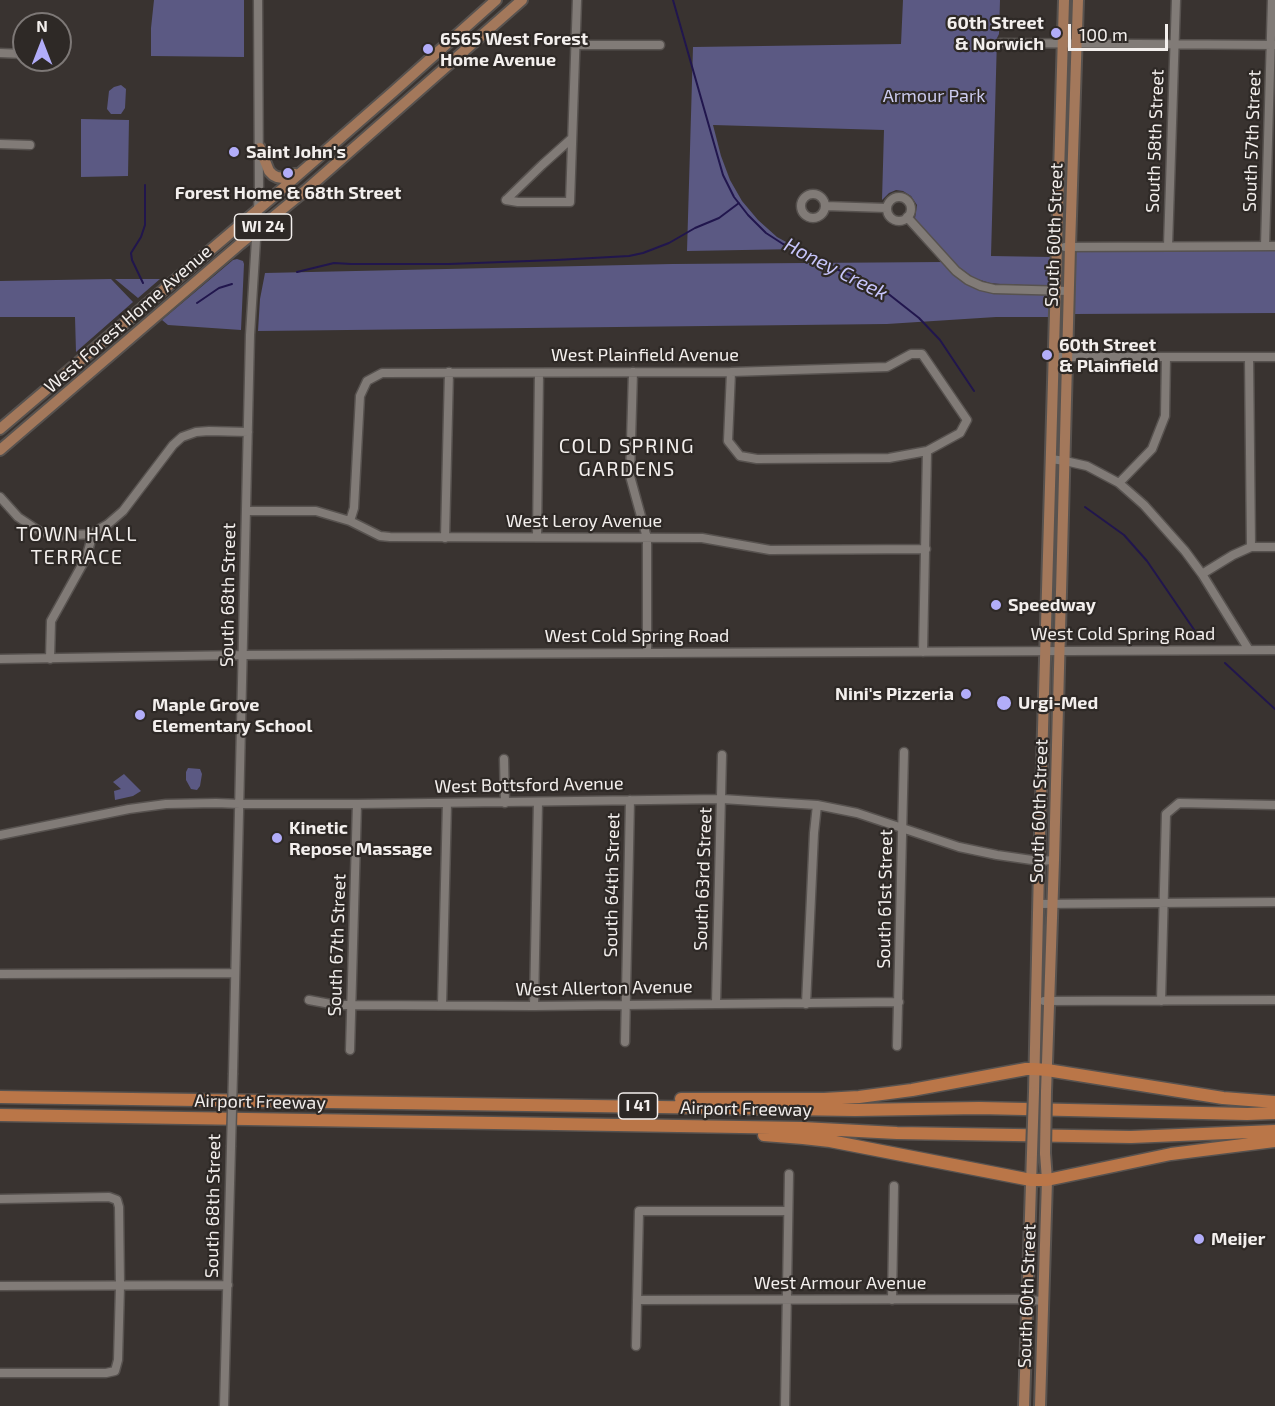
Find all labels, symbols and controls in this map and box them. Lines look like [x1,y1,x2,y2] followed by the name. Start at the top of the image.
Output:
[12,12,72,72] north arrow
[947,12,1044,54] place label: 60th Street & Norwich
[1071,12,1172,50] scale bar
[36,16,48,35] text: N
[1079,23,1128,45] text: 100 m
[1049,26,1063,40] marker: 60th Street & Norwich
[440,28,588,70] place label: 6565 West Forest Home Avenue
[421,42,435,56] marker: 6565 West Forest Home Avenue
[1142,69,1168,213] street label: South 58th Street
[1239,70,1265,212] street label: South 57th Street
[883,85,985,107] park label: Armour Park
[246,141,346,163] place label: Saint John's
[227,145,241,159] marker: Saint John's
[1041,162,1067,308] street label: South 60th Street
[281,166,295,180] marker: Forest Home & 68th Street
[175,182,401,204] place label: Forest Home & 68th Street
[234,214,292,240] road number: WI 24
[780,233,892,305] water label: Honey Creek
[40,240,216,398] street label: West Forest Home Avenue
[1059,334,1159,376] place label: 60th Street & Plainfield
[551,344,739,366] street label: West Plainfield Avenue
[1040,348,1054,362] marker: 60th Street & Plainfield
[559,434,695,481] district label: COLD SPRING GARDENS
[506,510,662,532] street label: West Leroy Avenue
[16,522,138,569] district label: TOWN HALL TERRACE
[216,523,240,667] street label: South 68th Street
[1008,594,1096,616] place label: Speedway
[989,598,1003,612] marker: Speedway
[1031,623,1215,645] street label: West Cold Spring Road
[545,625,729,647] street label: West Cold Spring Road
[835,683,954,705] place label: Nini's Pizzeria
[959,687,973,701] marker: Nini's Pizzeria
[1018,692,1098,714] place label: Urgi-Med
[152,694,312,736] place label: Maple Grove Elementary School
[995,694,1013,712] marker: Urgi-Med
[133,708,147,722] marker: Maple Grove Elementary School
[1026,738,1052,884] street label: South 60th Street
[434,773,624,797] street label: West Bottsford Avenue
[690,807,716,951] street label: South 63rd Street
[600,813,624,957] street label: South 64th Street
[289,817,432,860] place label: Kinetic Repose Massage
[873,829,897,969] street label: South 61st Street
[270,831,284,845] marker: Kinetic Repose Massage
[324,873,350,1017] street label: South 67th Street
[515,976,693,1000] street label: West Allerton Avenue
[194,1090,326,1114] street label: Airport Freeway
[618,1093,658,1119] road number: I 41
[680,1097,812,1121] street label: Airport Freeway
[201,1134,225,1278] street label: South 68th Street
[1014,1223,1040,1369] street label: South 60th Street
[1211,1228,1265,1250] place label: Meijer
[1192,1232,1206,1246] marker: Meijer
[754,1272,926,1294] street label: West Armour Avenue

